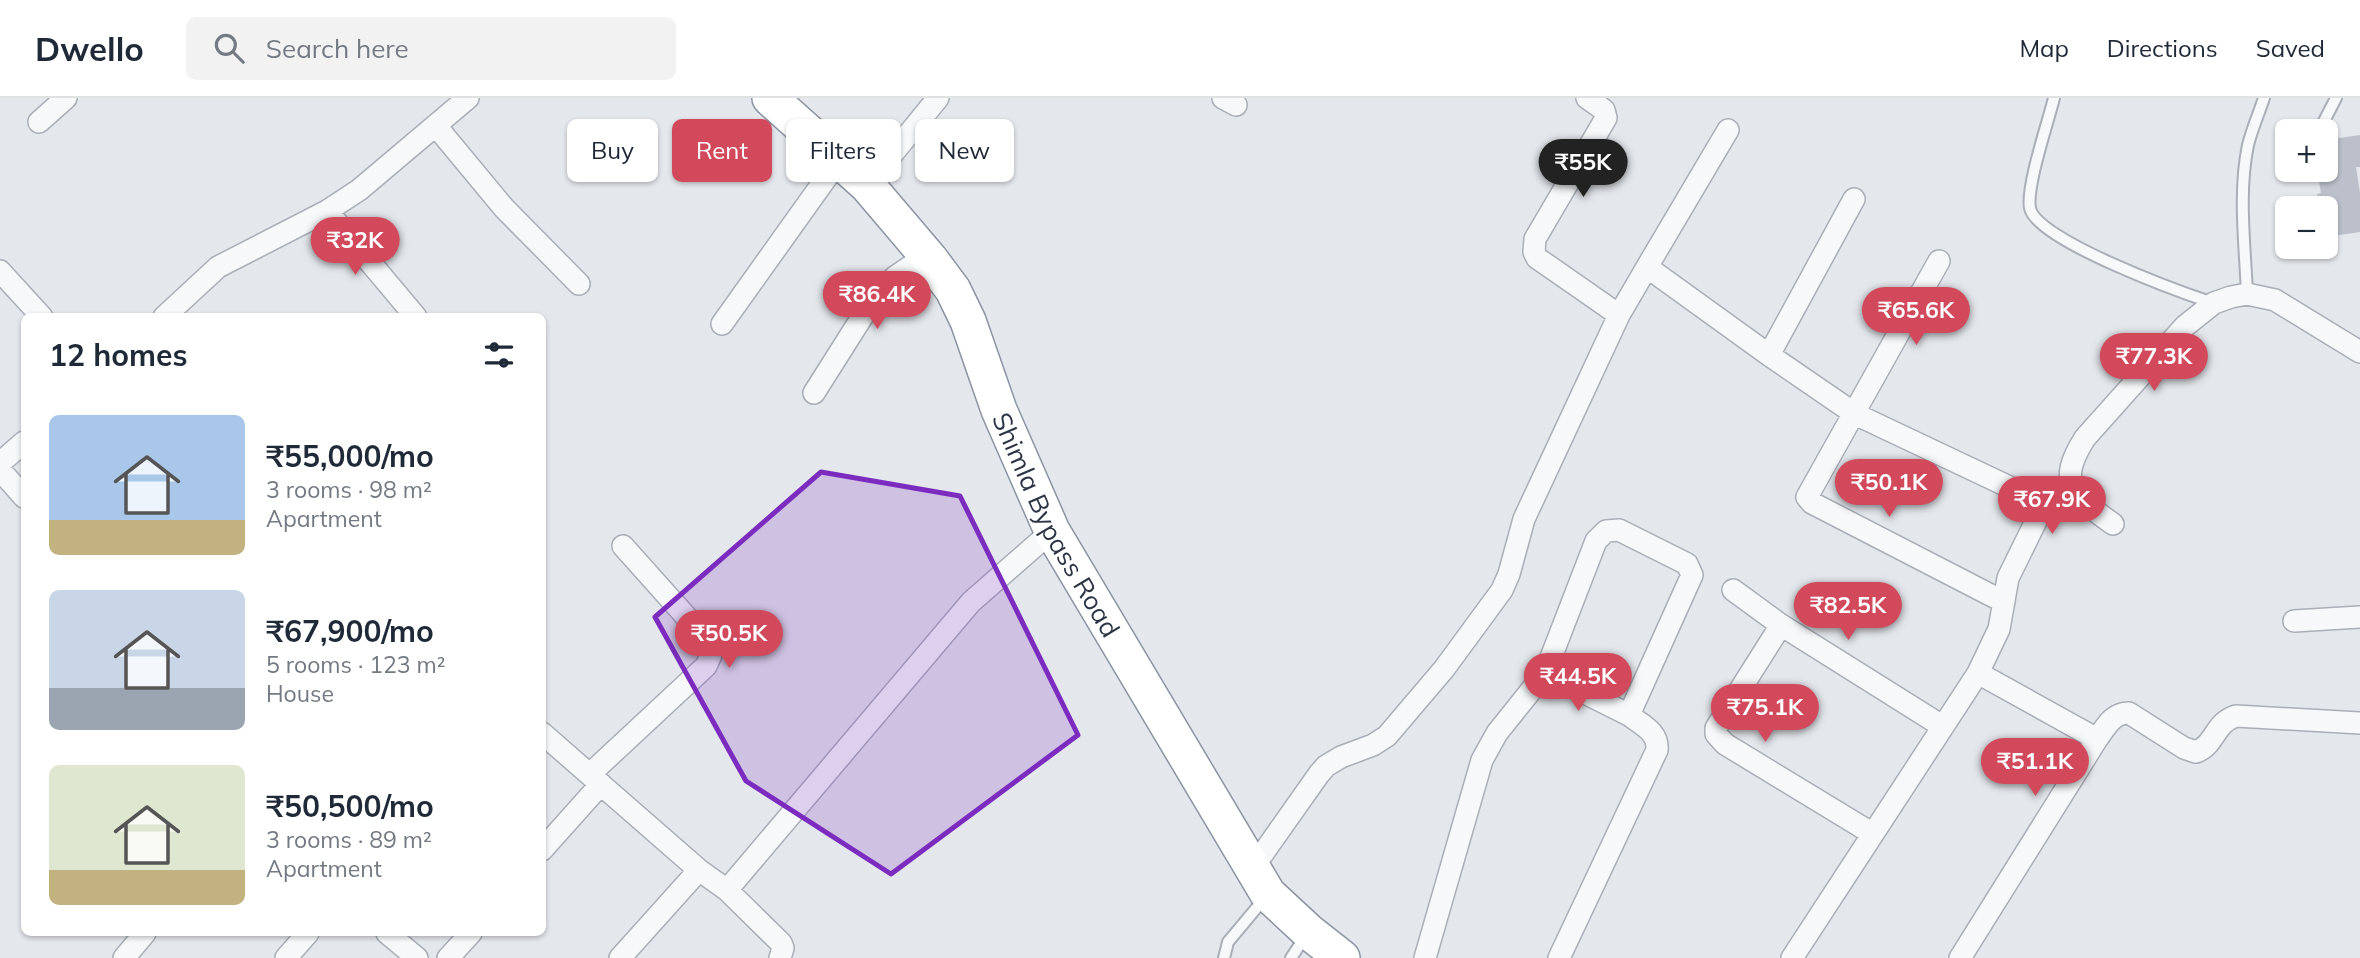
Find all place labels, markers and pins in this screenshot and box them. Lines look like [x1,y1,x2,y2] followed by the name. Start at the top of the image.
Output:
[1542,140,1624,199] pin: ₹55K
[314,218,396,277] pin: ₹32K
[820,272,934,331] pin: ₹86.4K
[1859,288,1973,347] pin: ₹65.6K
[2097,334,2211,393] pin: ₹77.3K
[1832,460,1946,519] pin: ₹50.1K
[1995,476,2109,536] pin: ₹67.9K
[1791,582,1905,642] pin: ₹82.5K
[672,610,786,670] pin: ₹50.5K
[1521,654,1635,713] pin: ₹44.5K
[1708,684,1822,744] pin: ₹75.1K
[1978,738,2092,798] pin: ₹51.1K

